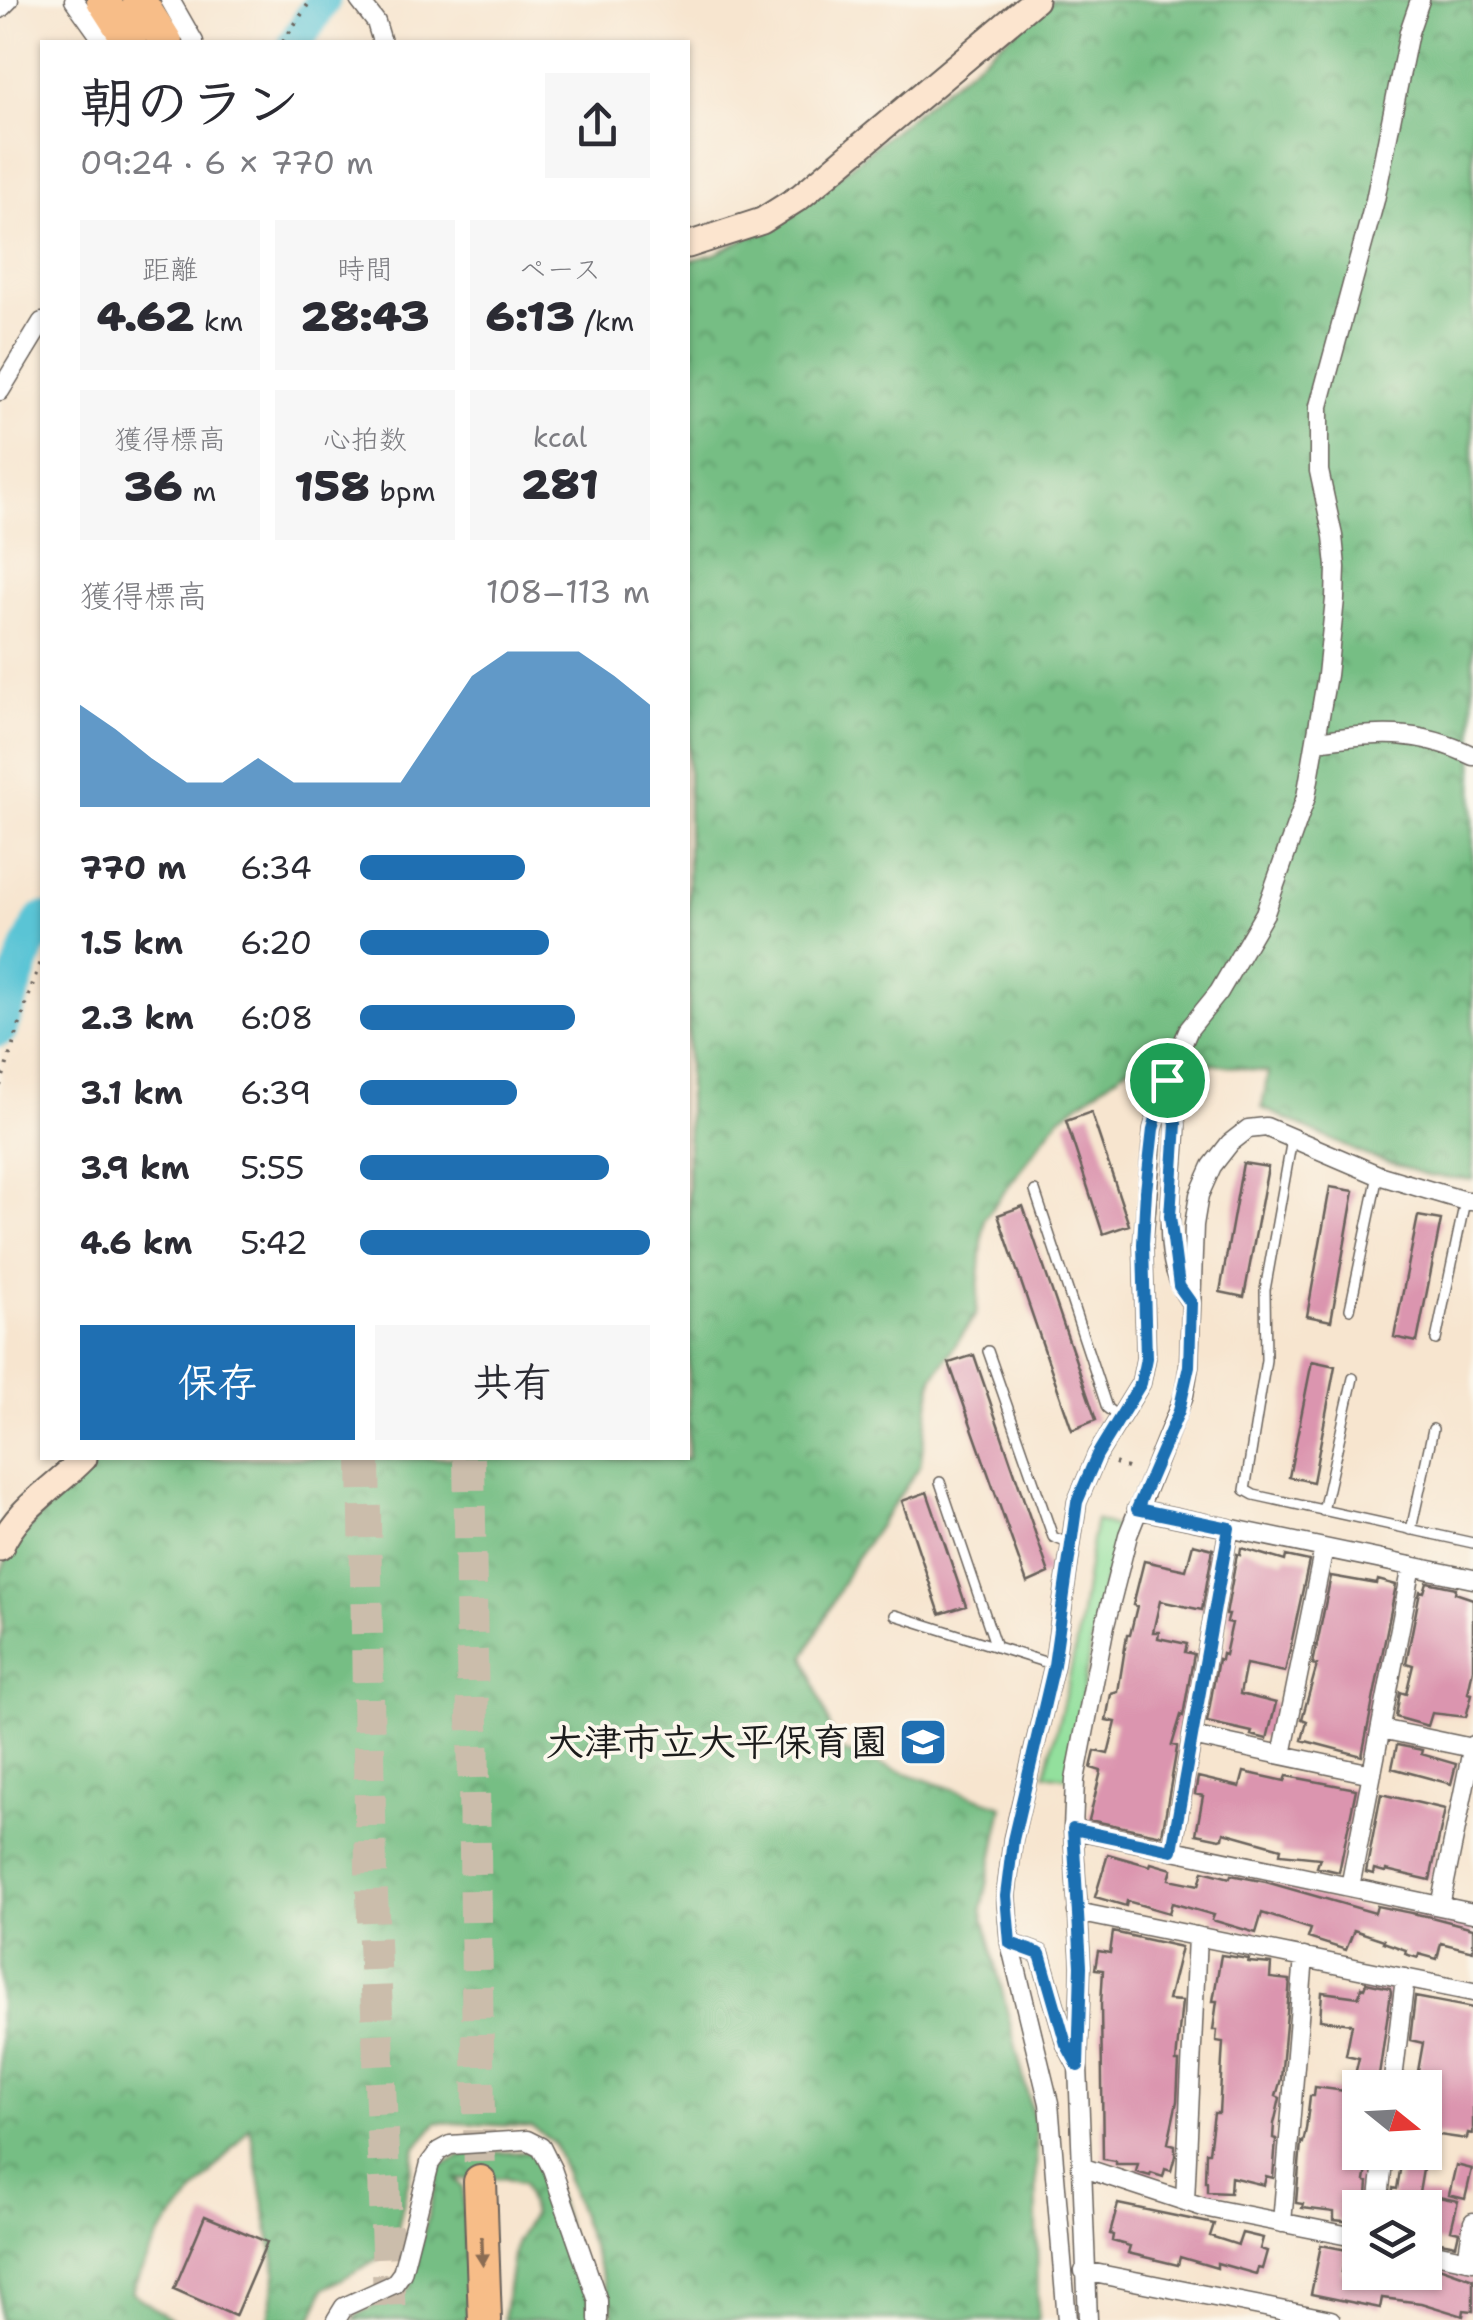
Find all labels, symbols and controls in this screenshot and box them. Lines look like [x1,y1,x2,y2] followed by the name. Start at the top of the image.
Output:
[80,66,300,140] text: 朝のラン
[545,73,650,178] button: share
[80,141,374,184] text: 09:24 · 6 × 770 m
[142,250,198,288] text: 距離
[337,250,393,288] text: 時間
[519,250,601,288] text: ペース
[97,288,194,344] text: 4.62
[300,288,430,344] text: 28:43
[486,288,575,344] text: 6:13
[194,302,243,340] text: km
[575,302,634,340] text: /km
[533,418,587,456] text: kcal
[114,420,226,458] text: 獲得標高
[323,420,407,458] text: 心拍数
[521,456,599,512] text: 281
[124,458,183,514] text: 36
[294,458,370,514] text: 158
[183,472,216,510] text: m
[370,472,436,510] text: bpm
[486,570,650,613] text: 108–113 m
[80,574,208,617] text: 獲得標高
[80,846,186,889] text: 770 m
[240,846,312,889] text: 6:34
[80,921,183,964] text: 1.5 km
[240,921,312,964] text: 6:20
[80,996,194,1039] text: 2.3 km
[240,996,313,1039] text: 6:08
[1125,1038,1210,1123] pin
[1140,1053,1195,1108] icon: arrive
[80,1071,183,1114] text: 3.1 km
[240,1071,311,1114] text: 6:39
[80,1146,190,1189] text: 3.9 km
[240,1146,305,1189] text: 5:55
[80,1221,192,1264] text: 4.6 km
[240,1221,308,1264] text: 5:42
[80,1325,355,1440] button: 保存
[375,1325,650,1440] button: 共有
[546,1716,888,1767] place label: 大津市立大平保育園
[897,1716,949,1768] school or university icon: 大津市立大平保育園
[1342,2070,1442,2170] north arrow
[1342,2070,1442,2290] map controls
[1342,2190,1442,2290] button: layers
[474,2235,490,2267] one-way arrow

